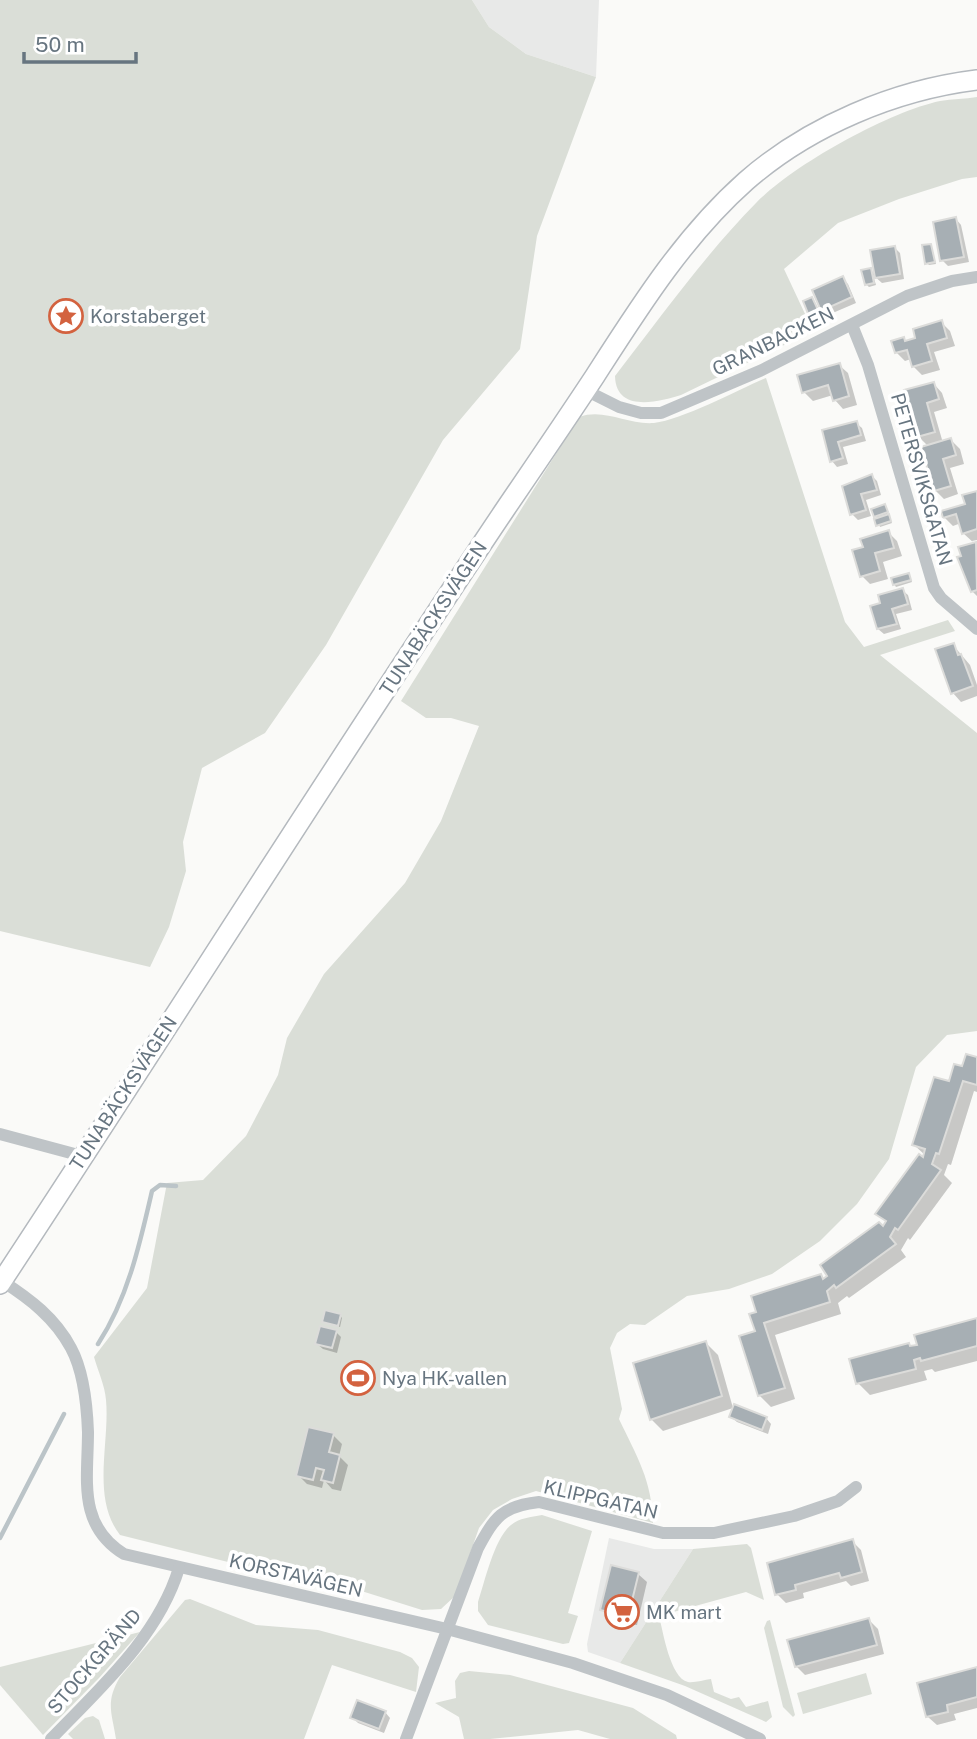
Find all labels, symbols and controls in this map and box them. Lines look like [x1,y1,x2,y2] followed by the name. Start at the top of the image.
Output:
[24,21,136,65] scale bar
[35,32,85,57] text: 50 m
[47,297,85,335] place icon: Korstaberget
[709,302,837,380] street label: GRANBACKEN
[90,305,206,327] place label: Korstaberget
[887,390,957,568] street label: PETERSVIKSGATAN
[375,537,491,699] street label: TUNABÄCKSVÄGEN
[65,1012,181,1174] street label: TUNABÄCKSVÄGEN
[339,1359,377,1397] sports icon: Nya HK-vallen
[382,1367,507,1389] place label: Nya HK-vallen
[542,1475,660,1523] street label: KLIPPGATAN
[227,1549,365,1601] street label: KORSTAVÄGEN
[603,1593,641,1631] supermarket icon: MK mart
[646,1601,722,1623] place label: MK mart
[43,1604,145,1718] street label: STOCKGRÄND

